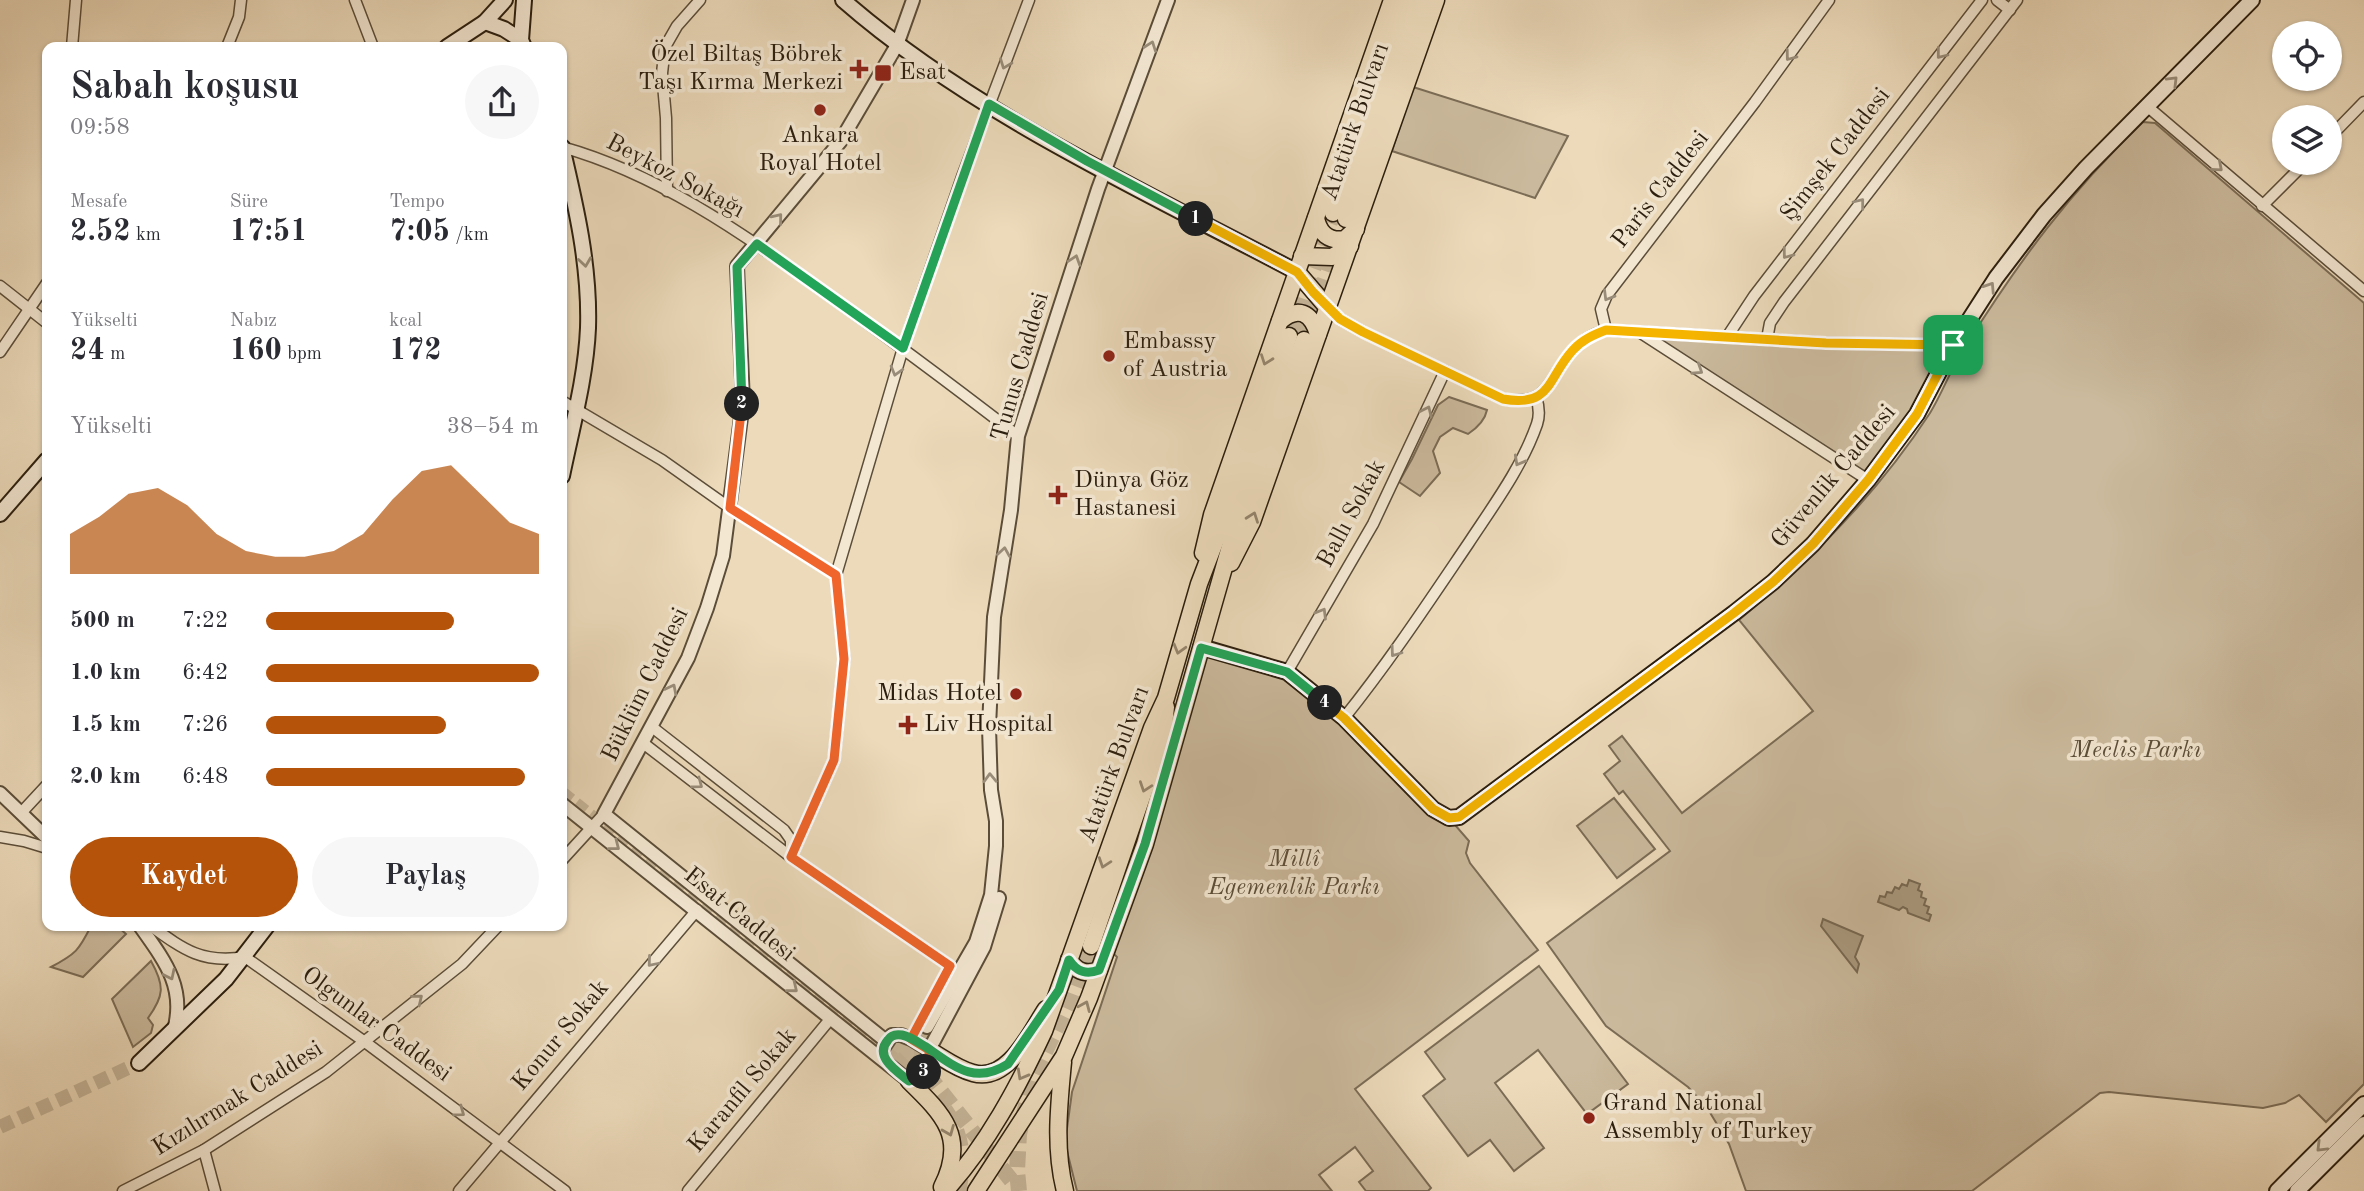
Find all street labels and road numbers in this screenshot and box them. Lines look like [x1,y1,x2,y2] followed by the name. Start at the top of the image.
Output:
[1318,40,1394,204] street label: Atatürk Bulvarı
[1777,84,1895,226] street label: Şimşek Caddesi
[1608,127,1714,253] street label: Paris Caddesi
[602,131,748,223] street label: Beykoz Sokağı
[988,290,1054,444] street label: Tunus Caddesi
[1767,401,1901,553] street label: Güvenlik Caddesi
[1314,456,1390,572] street label: Ballı Sokak
[598,604,694,766] street label: Büklüm Caddesi
[1076,683,1154,847] street label: Atatürk Bulvarı
[679,863,799,967] street label: Esat Caddesi
[297,963,455,1087] street label: Olgunlar Caddesi
[508,976,614,1096] street label: Konur Sokak
[684,1024,802,1158] street label: Karanfil Sokak
[149,1037,327,1161] street label: Kızılırmak Caddesi

